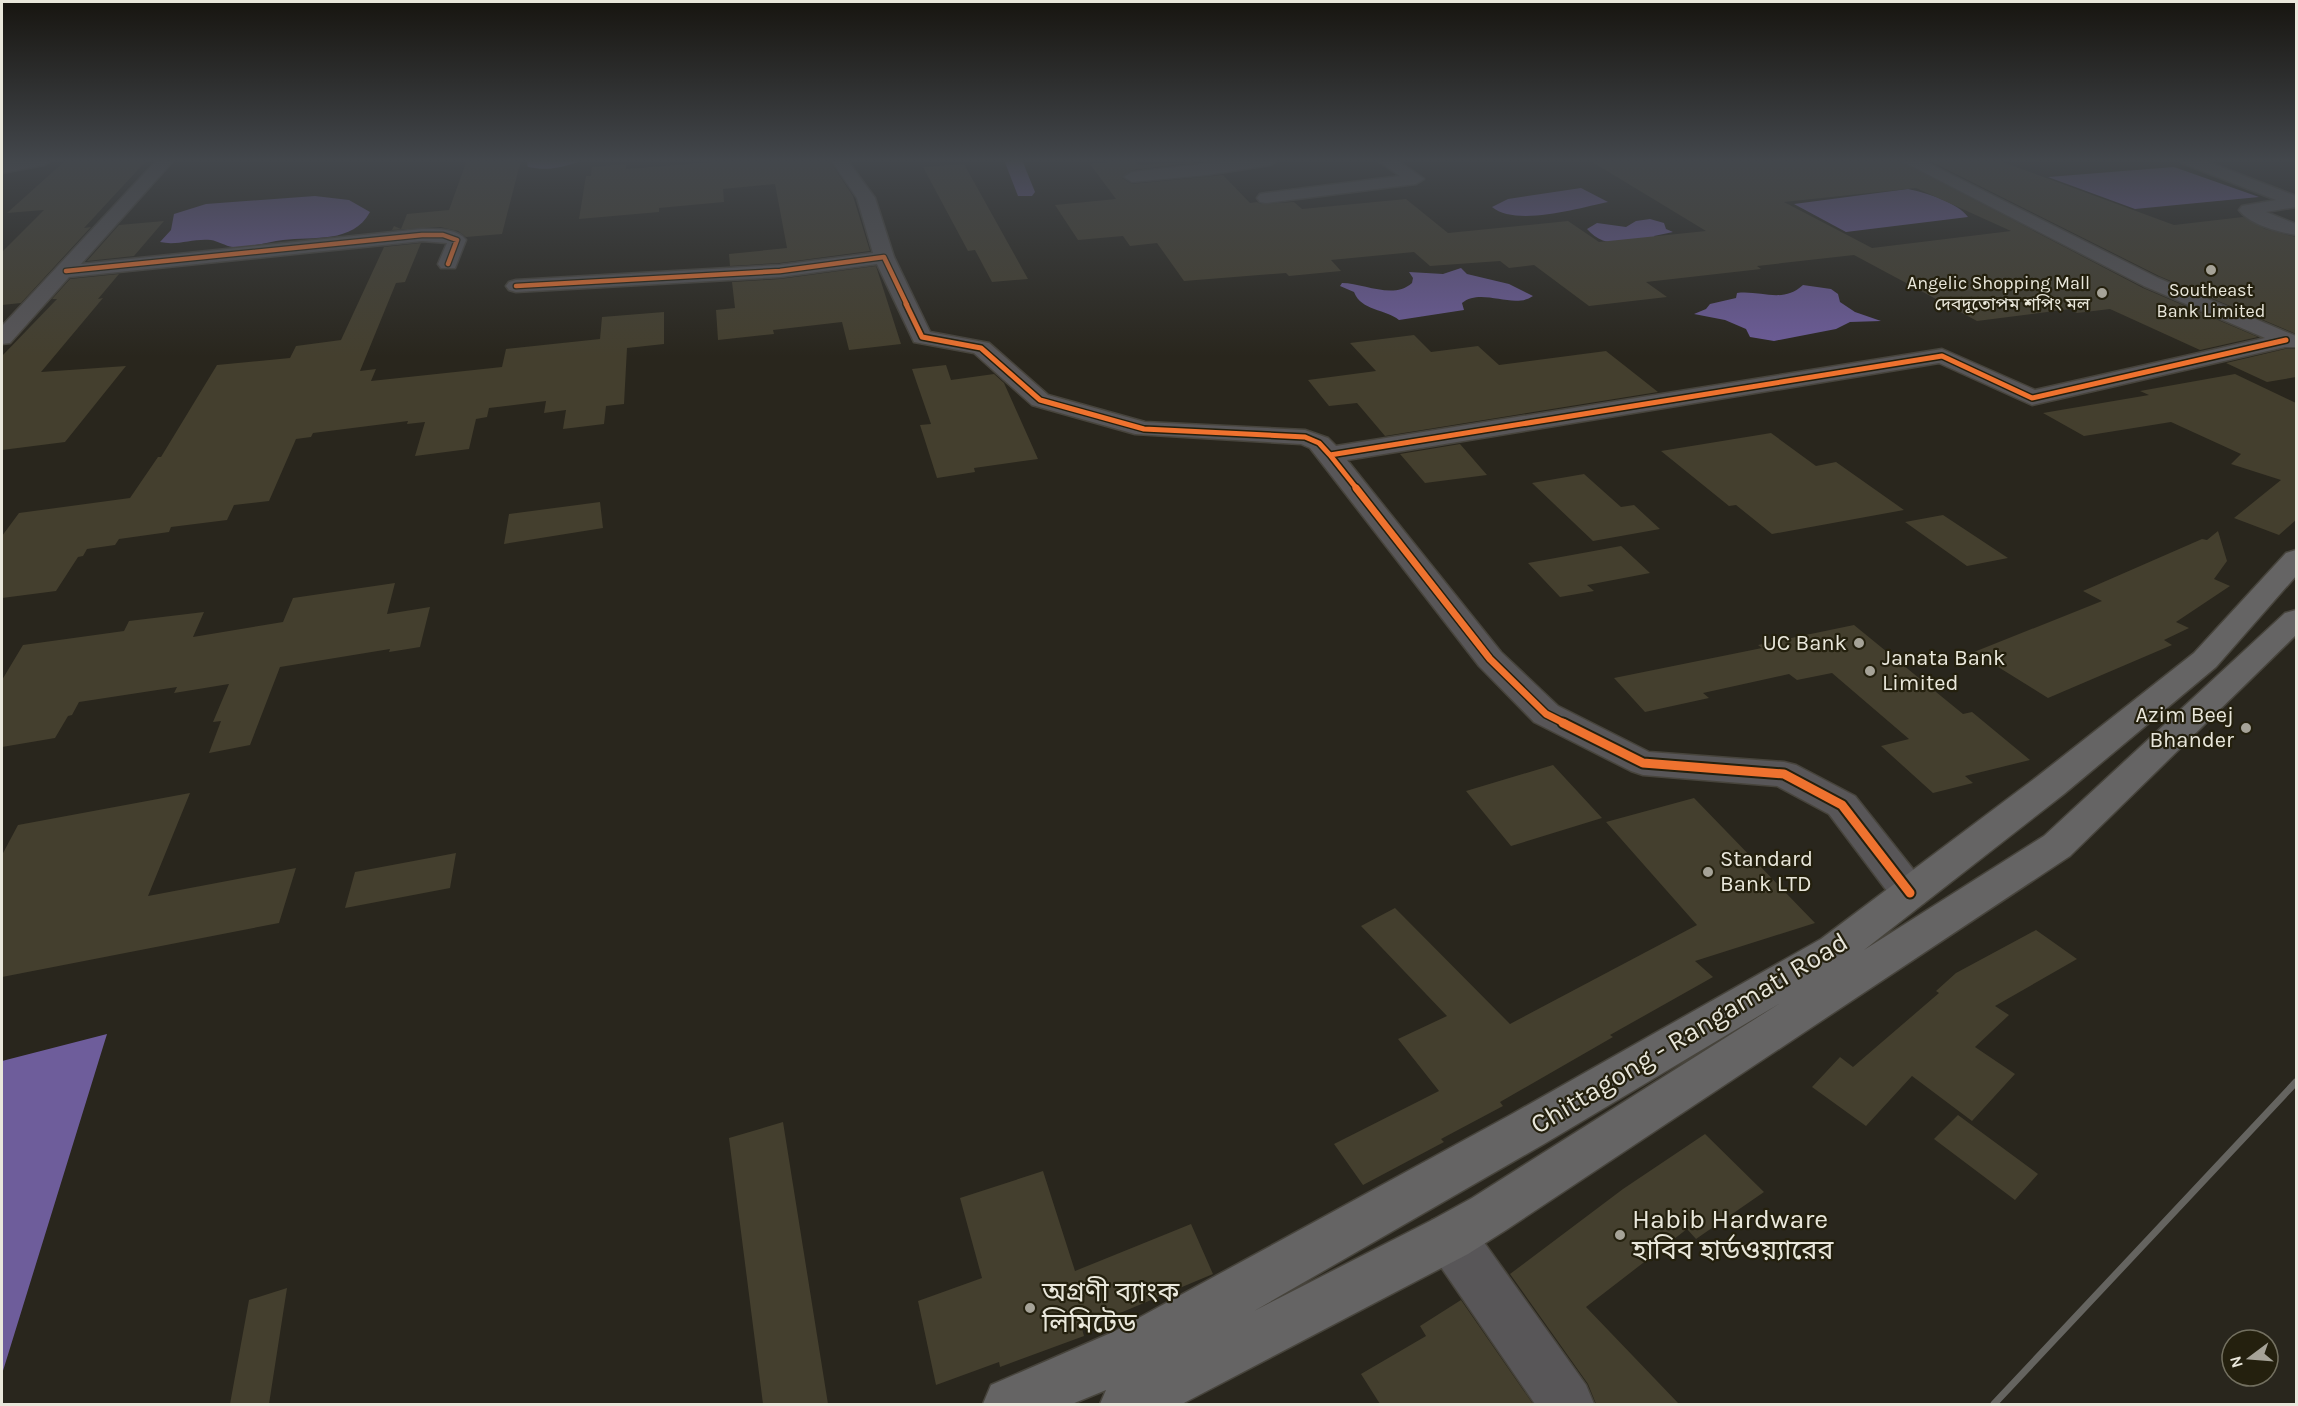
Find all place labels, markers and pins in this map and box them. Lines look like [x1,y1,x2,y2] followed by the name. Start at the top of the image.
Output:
[2204,263,2218,277] marker: Southeast Bank Limited
[1907,272,2091,315] place label: Angelic Shopping Mall দেবদূতোপম শপিং মল
[2156,279,2266,322] place label: Southeast Bank Limited
[2095,286,2109,300] marker: Angelic Shopping Mall দেবদূতোপম শপিং মল
[1762,630,1847,656] place label: UC Bank
[1852,636,1866,650] marker: UC Bank
[1882,645,2005,696] place label: Janata Bank Limited
[1863,664,1877,678] marker: Janata Bank Limited
[2135,702,2234,753] place label: Azim Beej Bhander
[2239,721,2253,735] marker: Azim Beej Bhander
[1720,846,1813,897] place label: Standard Bank LTD
[1701,865,1715,879] marker: Standard Bank LTD
[1631,1203,1834,1266] place label: Habib Hardware হাবিব হার্ডওয়্যারের
[1613,1228,1627,1242] marker: Habib Hardware হাবিব হার্ডওয়্যারের
[1041,1276,1181,1339] place label: অগ্রণী ব্যাংক লিমিটেড
[1023,1301,1037,1315] marker: অগ্রণী ব্যাংক লিমিটেড

